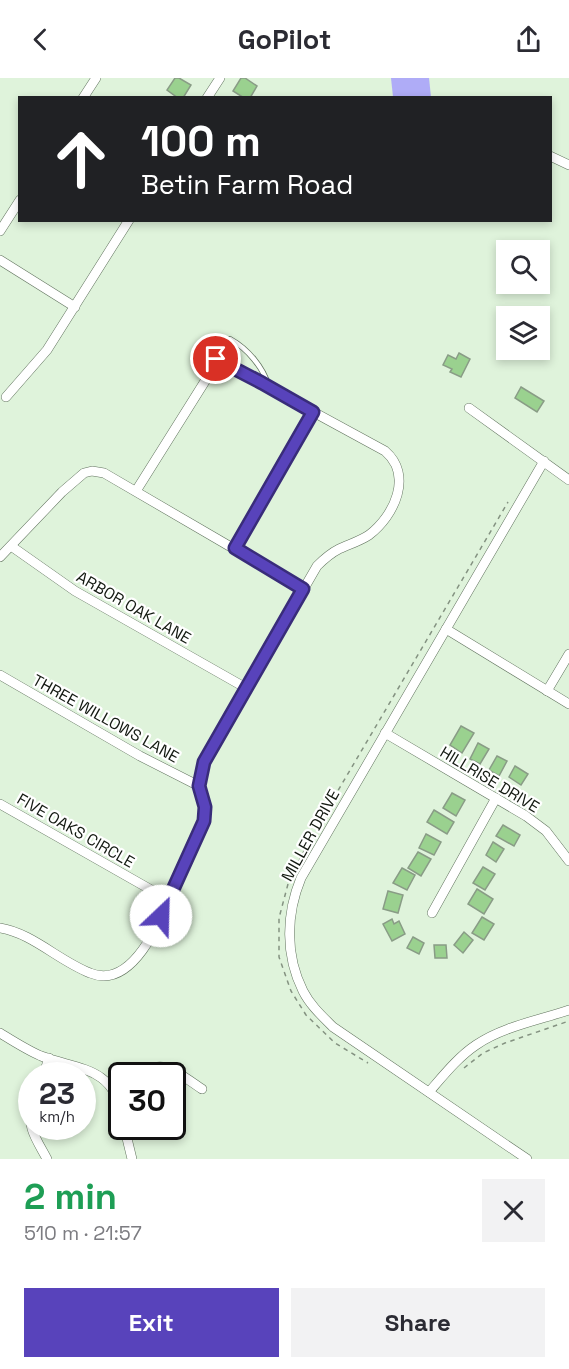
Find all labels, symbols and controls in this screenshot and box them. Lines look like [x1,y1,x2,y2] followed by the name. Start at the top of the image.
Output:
[238,22,331,57] text: GoPilot
[24,23,57,56] icon: back
[512,23,545,56] icon: share
[141,115,261,168] text: 100 m
[42,120,120,198] icon: ahead
[141,167,353,202] text: Betin Farm Road
[496,240,550,360] map controls
[496,240,550,294] button: search
[496,306,550,360] button: layers
[190,333,241,384] pin
[199,342,232,375] icon: arrive
[73,566,195,649] street label: ARBOR OAK LANE
[29,669,183,767] street label: THREE WILLOWS LANE
[436,742,543,817] street label: HILLRISE DRIVE
[277,786,344,885] street label: MILLER DRIVE
[13,788,138,873] street label: FIVE OAKS CIRCLE
[129,884,193,948] position arrow
[108,1062,186,1140] speed limit sign: 30
[39,1074,75,1113] text: 23
[39,1107,75,1126] text: km/h
[24,1174,117,1220] text: 2 min
[482,1179,545,1242] button: close
[24,1220,142,1246] text: 510 m · 21:57
[24,1288,279,1357] button: Exit
[291,1288,545,1357] button: Share

